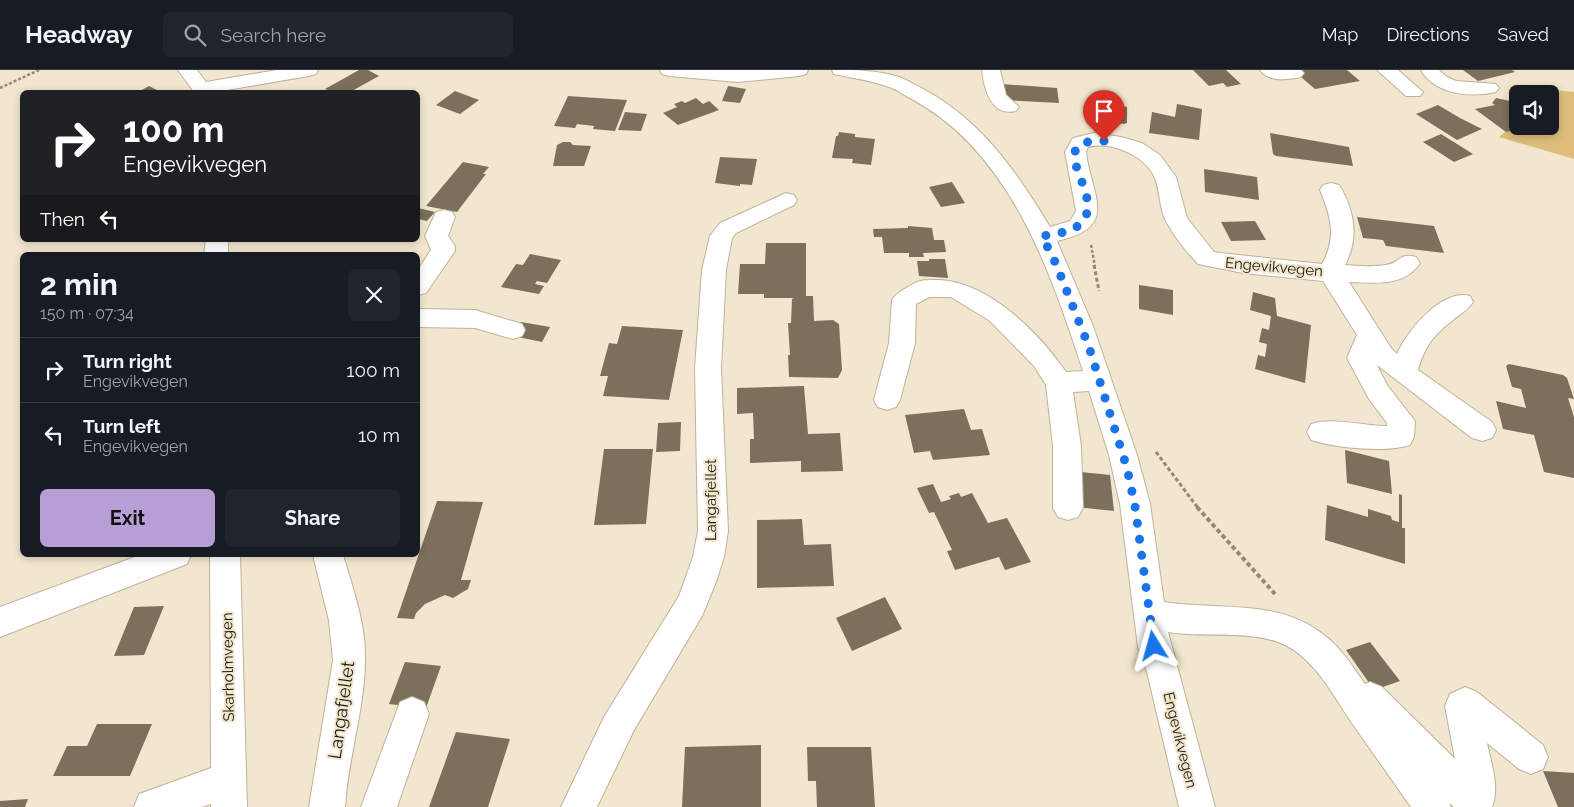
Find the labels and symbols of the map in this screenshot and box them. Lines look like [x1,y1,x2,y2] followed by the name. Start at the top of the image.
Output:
[1083,90,1125,141] pin
[1224,254,1324,280] street label: Engevikvegen
[702,459,720,541] street label: Langafjellet
[218,612,238,722] street label: Skarholmvegen
[1127,619,1179,671] position arrow
[324,660,358,760] street label: Langafjellet
[1159,690,1201,790] street label: Engevikvegen

